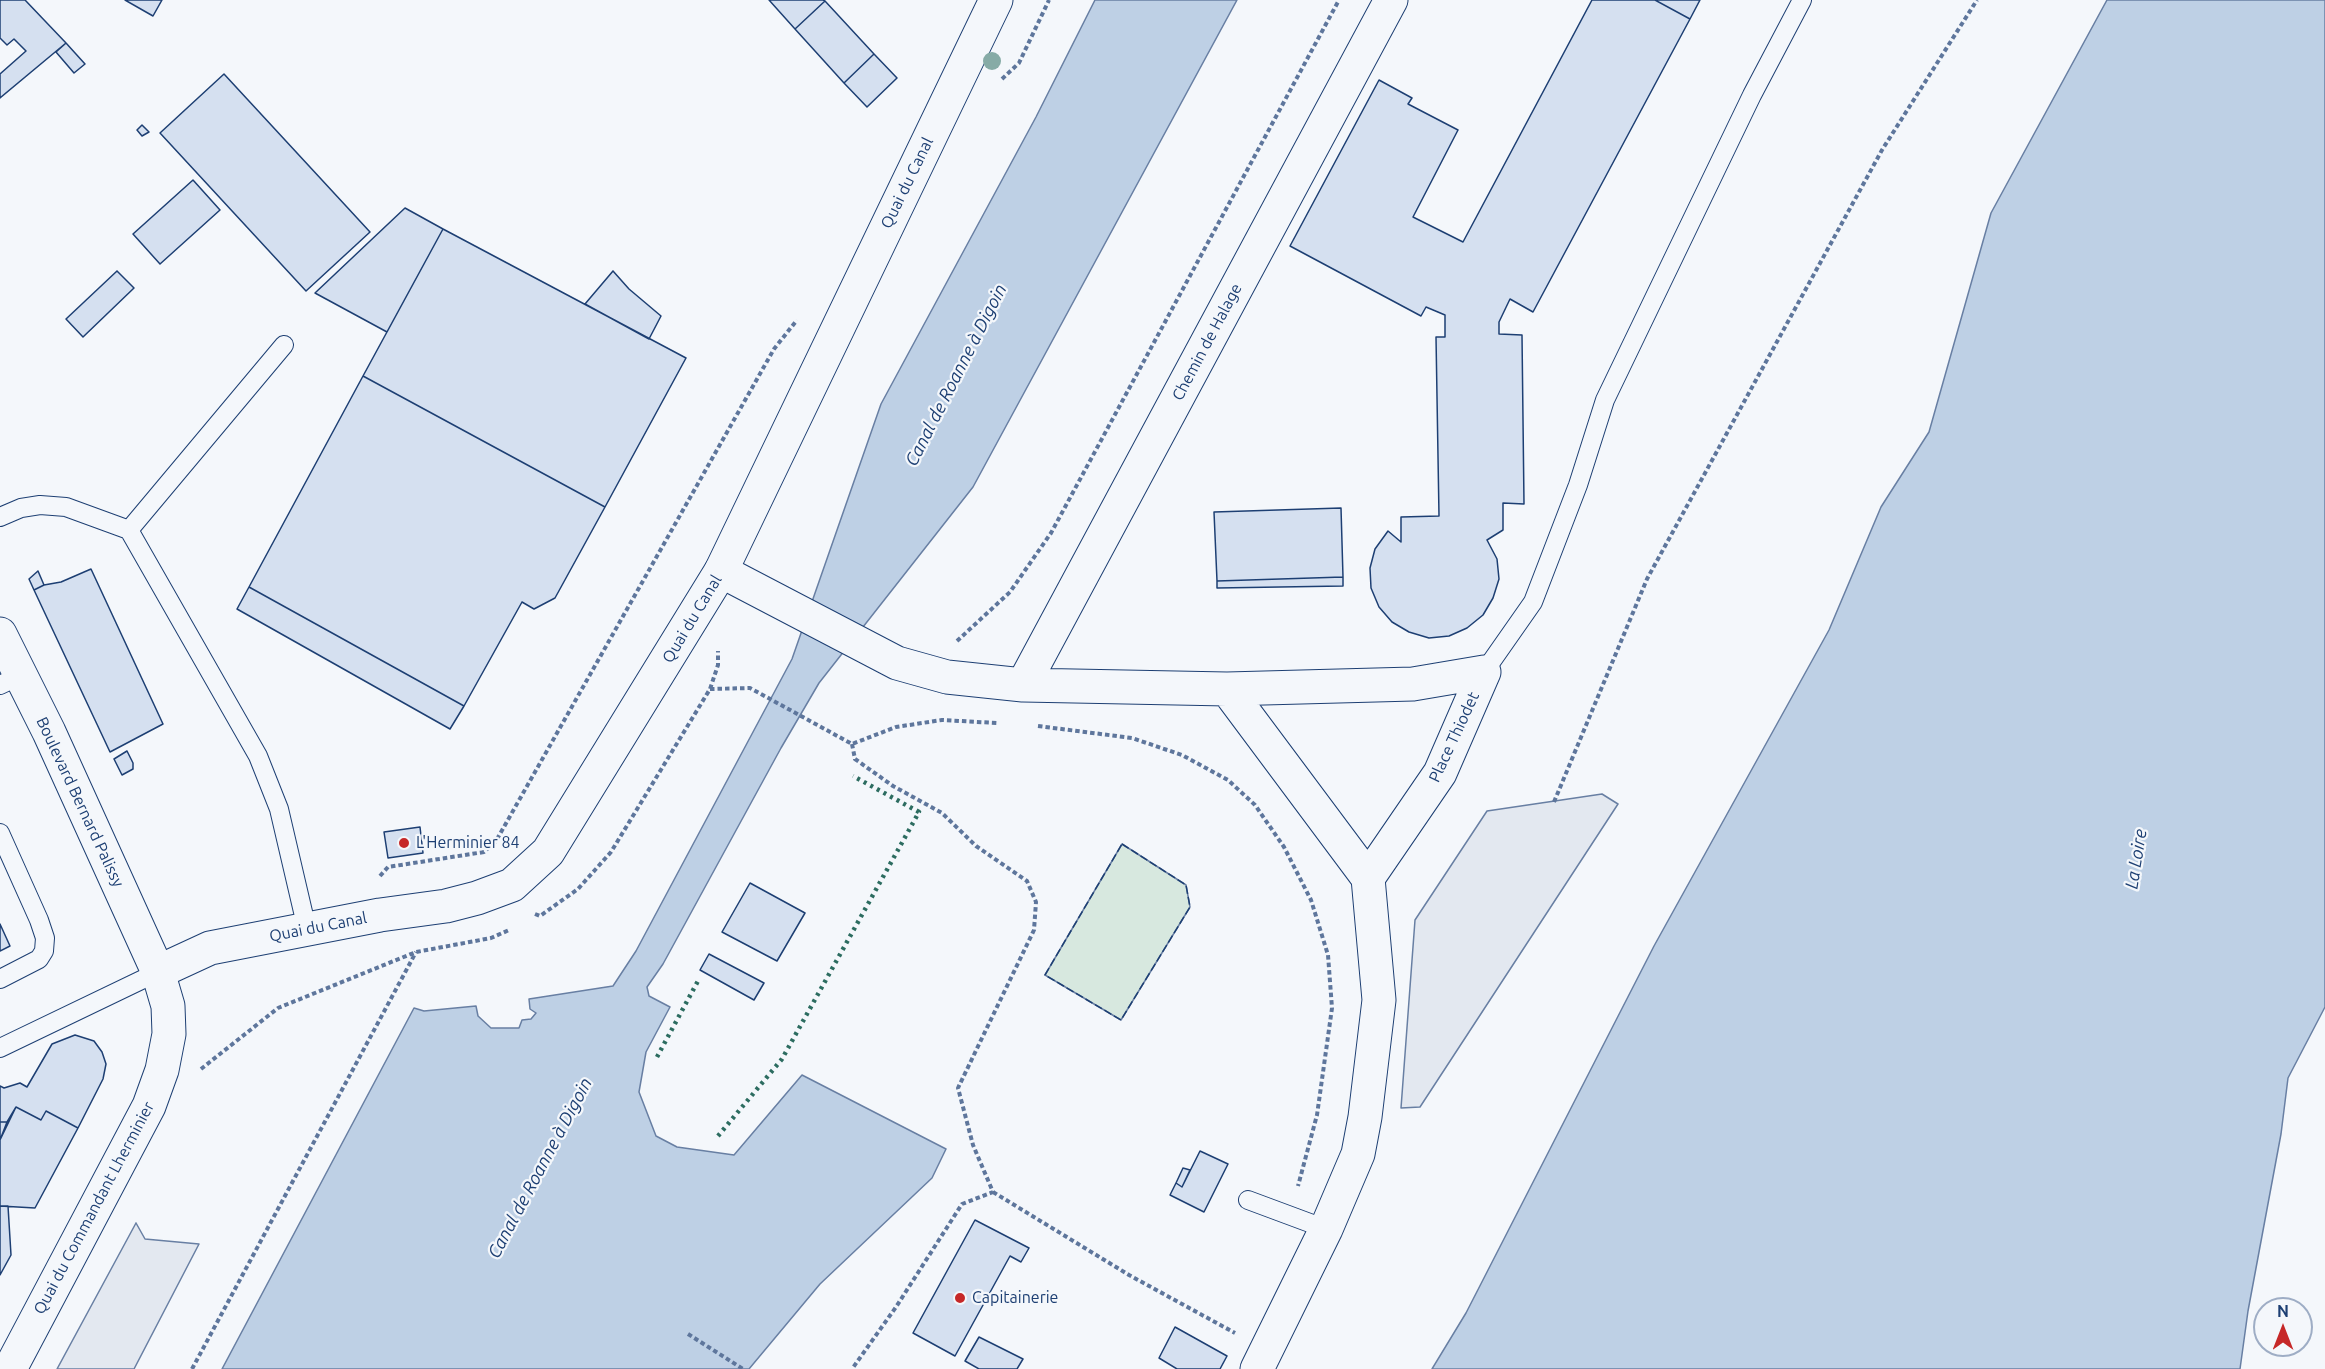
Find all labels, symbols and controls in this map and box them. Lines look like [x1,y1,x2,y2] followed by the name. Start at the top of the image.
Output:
[877,134,937,232] street label: Quai du Canal
[901,280,1011,470] water label: Canal de Roanne à Digoin
[1168,280,1246,404] street label: Chemin de Halage
[658,572,726,666] street label: Quai du Canal
[1425,689,1483,785] street label: Place Thiodet
[32,714,128,890] street label: Boulevard Bernard Palissy
[2121,828,2151,890] water label: La Loire
[416,833,520,853] place label: L'Herminier 84
[397,836,411,850] marker: L'Herminier 84
[268,908,368,946] street label: Quai du Canal
[483,1074,597,1262] water label: Canal de Roanne à Digoin
[30,1098,158,1318] street label: Quai du Commandant Lherminier
[972,1288,1058,1308] place label: Capitainerie
[953,1291,967,1305] marker: Capitainerie
[2253,1297,2313,1357] north arrow
[2277,1302,2289,1320] text: N

